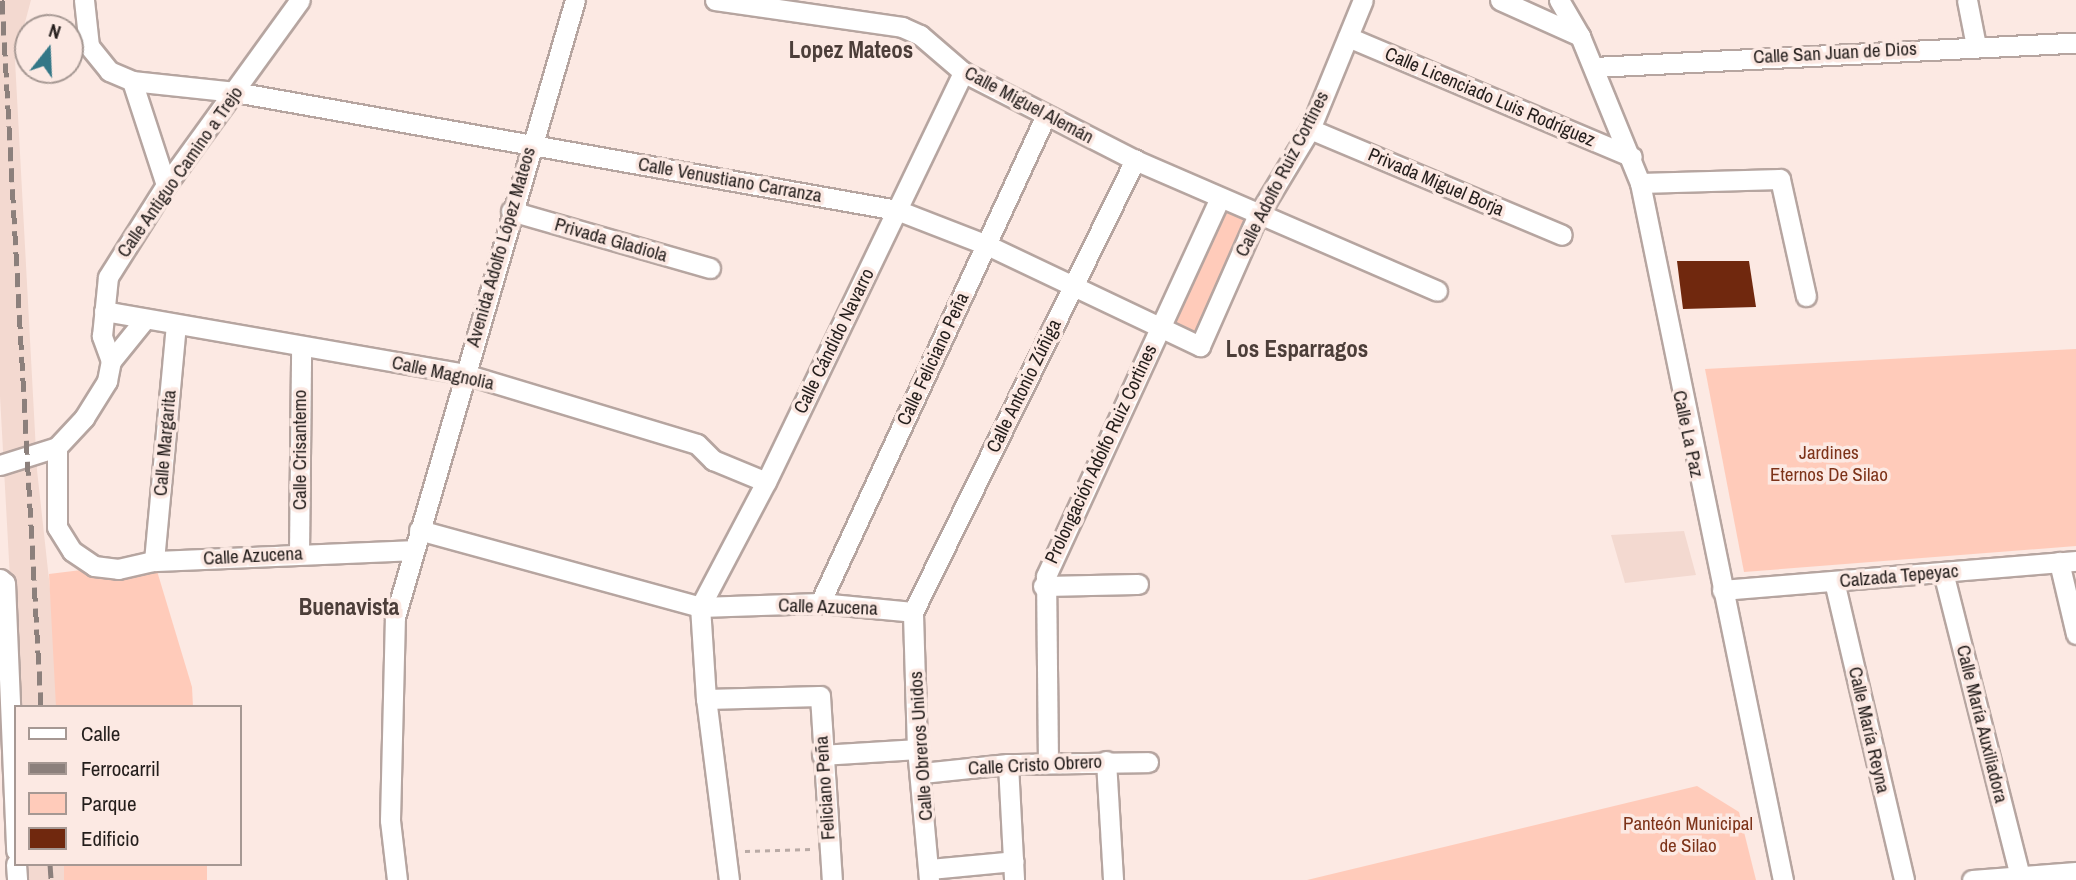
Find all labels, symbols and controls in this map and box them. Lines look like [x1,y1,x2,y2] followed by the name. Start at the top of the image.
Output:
[14,14,84,84] north arrow
[46,17,64,45] text: N
[789,36,913,64] district label: Lopez Mateos
[1753,37,1917,69] street label: Calle San Juan de Dios
[1382,42,1598,152] street label: Calle Licenciado Luis Rodríguez
[960,61,1098,149] street label: Calle Miguel Alemán
[112,82,248,262] street label: Calle Antiguo Camino a Trejo
[1230,87,1334,261] street label: Calle Adolfo Ruiz Cortines
[1365,143,1507,221] street label: Privada Miguel Borja
[461,144,541,350] street label: Avenida Adolfo López Mateos
[636,153,824,207] street label: Calle Venustiano Carranza
[552,213,670,267] street label: Privada Gladiola
[789,265,879,417] street label: Calle Cándido Navarro
[892,289,974,429] street label: Calle Feliciano Peña
[982,315,1066,457] street label: Calle Antonio Zúñiga
[1226,335,1368,363] district label: Los Esparragos
[1040,340,1162,568] street label: Prolongación Adolfo Ruiz Cortines
[390,351,496,395] street label: Calle Magnolia
[1668,388,1708,480] street label: Calle La Paz
[149,389,181,497] street label: Calle Margarita
[289,390,311,510] street label: Calle Crisantemo
[1770,442,1888,486] park label: Jardines Eternos De Silao
[202,542,304,570] street label: Calle Azucena
[1838,559,1960,593] street label: Calzada Tepeyac
[299,593,399,621] district label: Buenavista
[777,594,879,620] street label: Calle Azucena
[1951,642,2013,806] street label: Calle María Auxiliadora
[1843,665,1895,795] street label: Calle María Reyna
[904,670,938,822] street label: Calle Obreros Unidos
[14,705,242,866] legend
[81,719,120,748] text: Calle
[810,735,840,841] street label: Feliciano Peña
[967,750,1103,780] street label: Calle Cristo Obrero
[81,754,160,783] text: Ferrocarril
[81,789,137,818] text: Parque
[1623,813,1753,857] park label: Panteón Municipal de Silao
[81,824,139,853] text: Edificio

